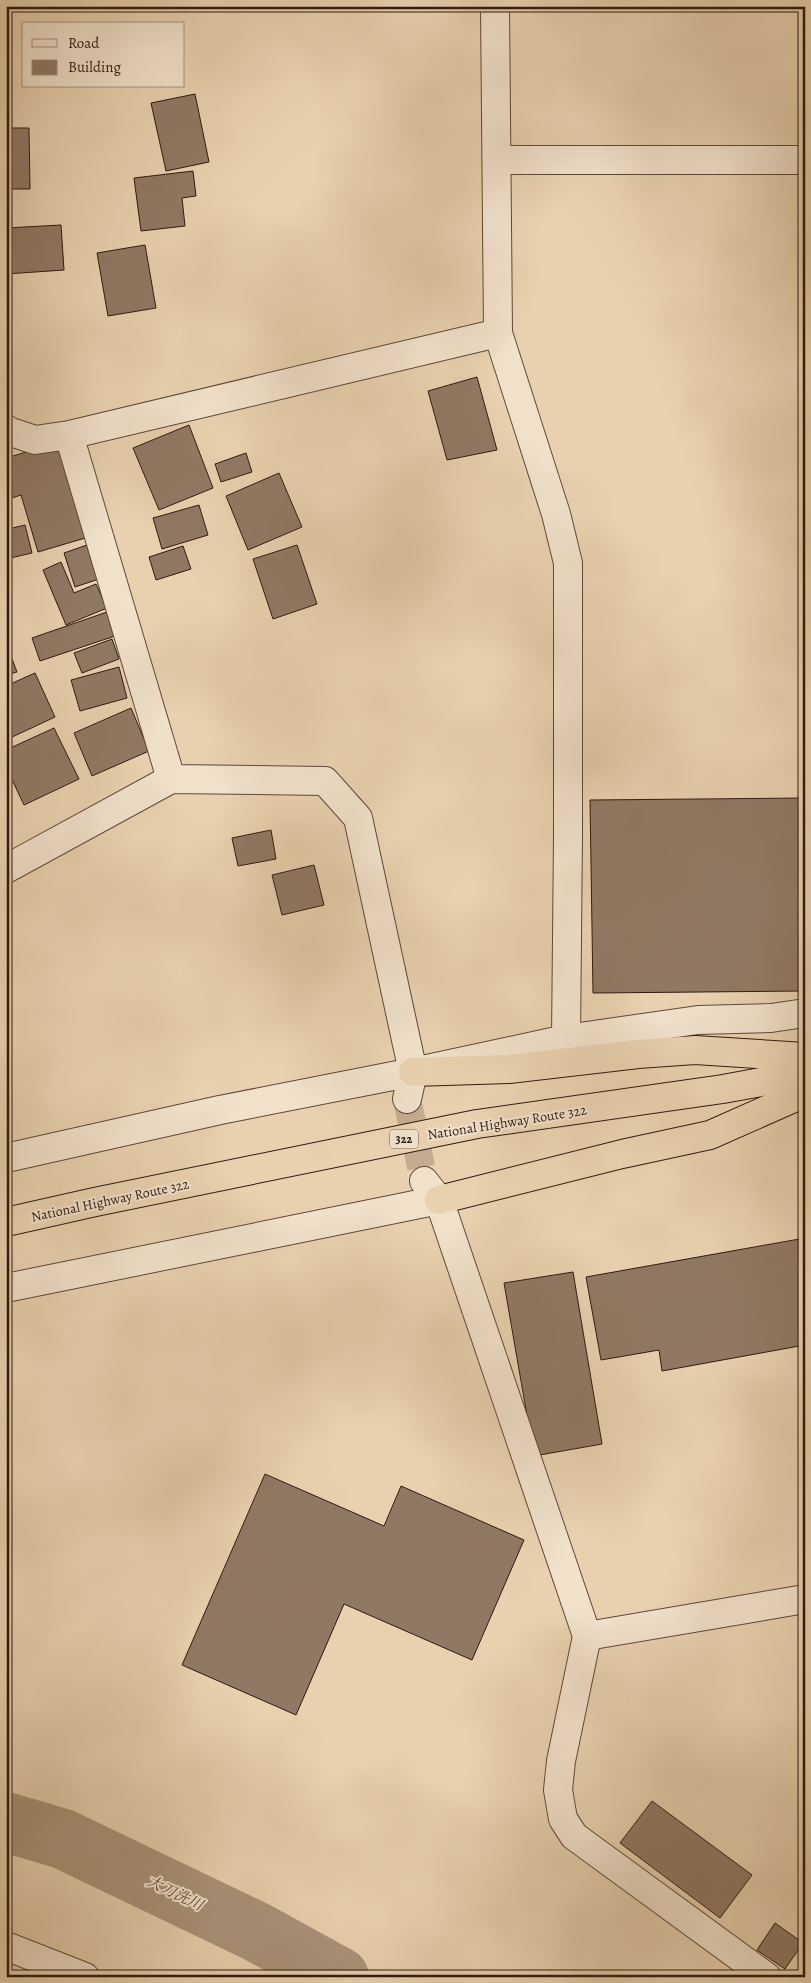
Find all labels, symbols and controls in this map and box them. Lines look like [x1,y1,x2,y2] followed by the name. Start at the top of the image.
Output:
[22,22,185,88] legend
[68,33,100,53] text: Road
[68,57,121,77] text: Building
[426,1100,589,1144] street label: National Highway Route 322
[390,1130,418,1148] road number: 322
[29,1174,191,1227] street label: National Highway Route 322
[144,1871,208,1916] water label: 大刀洗川

